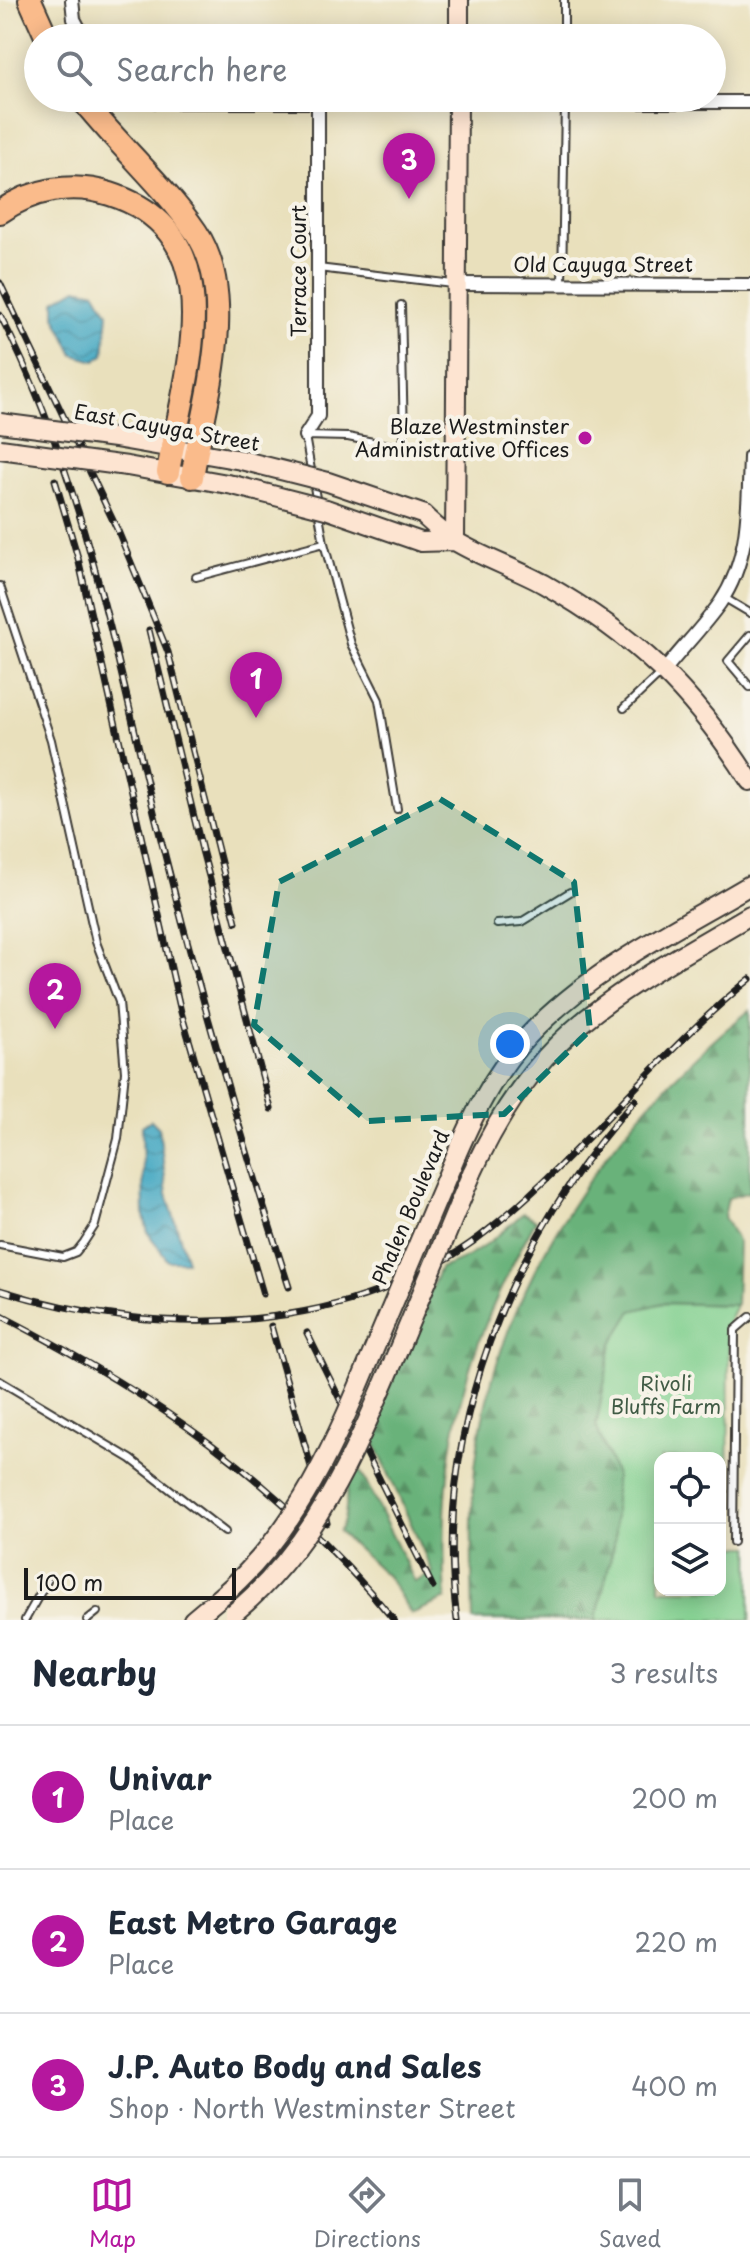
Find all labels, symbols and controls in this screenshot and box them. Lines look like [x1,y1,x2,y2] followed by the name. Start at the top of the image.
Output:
[24,24,726,112] search box
[52,46,96,90] icon: search
[116,46,288,91] text: Search here
[383,133,435,199] pin: 3
[283,205,313,337] street label: Terrace Court
[513,249,693,279] street label: Old Cayuga Street
[72,396,262,458] street label: East Cayuga Street
[355,411,570,464] place label: Blaze Westminster Administrative Offices
[576,429,594,447] marker: Blaze Westminster Administrative Offices
[230,652,282,718] pin: 1
[29,963,81,1029] pin: 2
[490,1024,530,1064] your location
[364,1125,456,1289] street label: Phalen Boulevard
[611,1368,721,1421] park label: Rivoli Bluffs Farm
[654,1452,726,1596] map controls
[654,1452,726,1524] button: locate
[654,1524,726,1596] button: layers
[24,1564,236,1600] scale bar
[36,1565,103,1598] text: 100 m
[32,1646,157,1698] text: Nearby
[610,1653,718,1692] text: 3 results
[108,1755,212,1800] text: Univar
[52,1778,64,1817] text: 1
[631,1778,718,1817] text: 200 m
[108,1800,174,1839] text: Place
[108,1899,397,1944] text: East Metro Garage
[49,1922,67,1961] text: 2
[634,1922,718,1961] text: 220 m
[108,1944,174,1983] text: Place
[108,2043,482,2088] text: J.P. Auto Body and Sales
[49,2066,67,2105] text: 3
[631,2066,718,2105] text: 400 m
[108,2088,515,2127] text: Shop · North Westminster Street
[89,2173,136,2254] tab: Map
[314,2173,421,2254] tab: Directions
[599,2173,661,2254] tab: Saved

